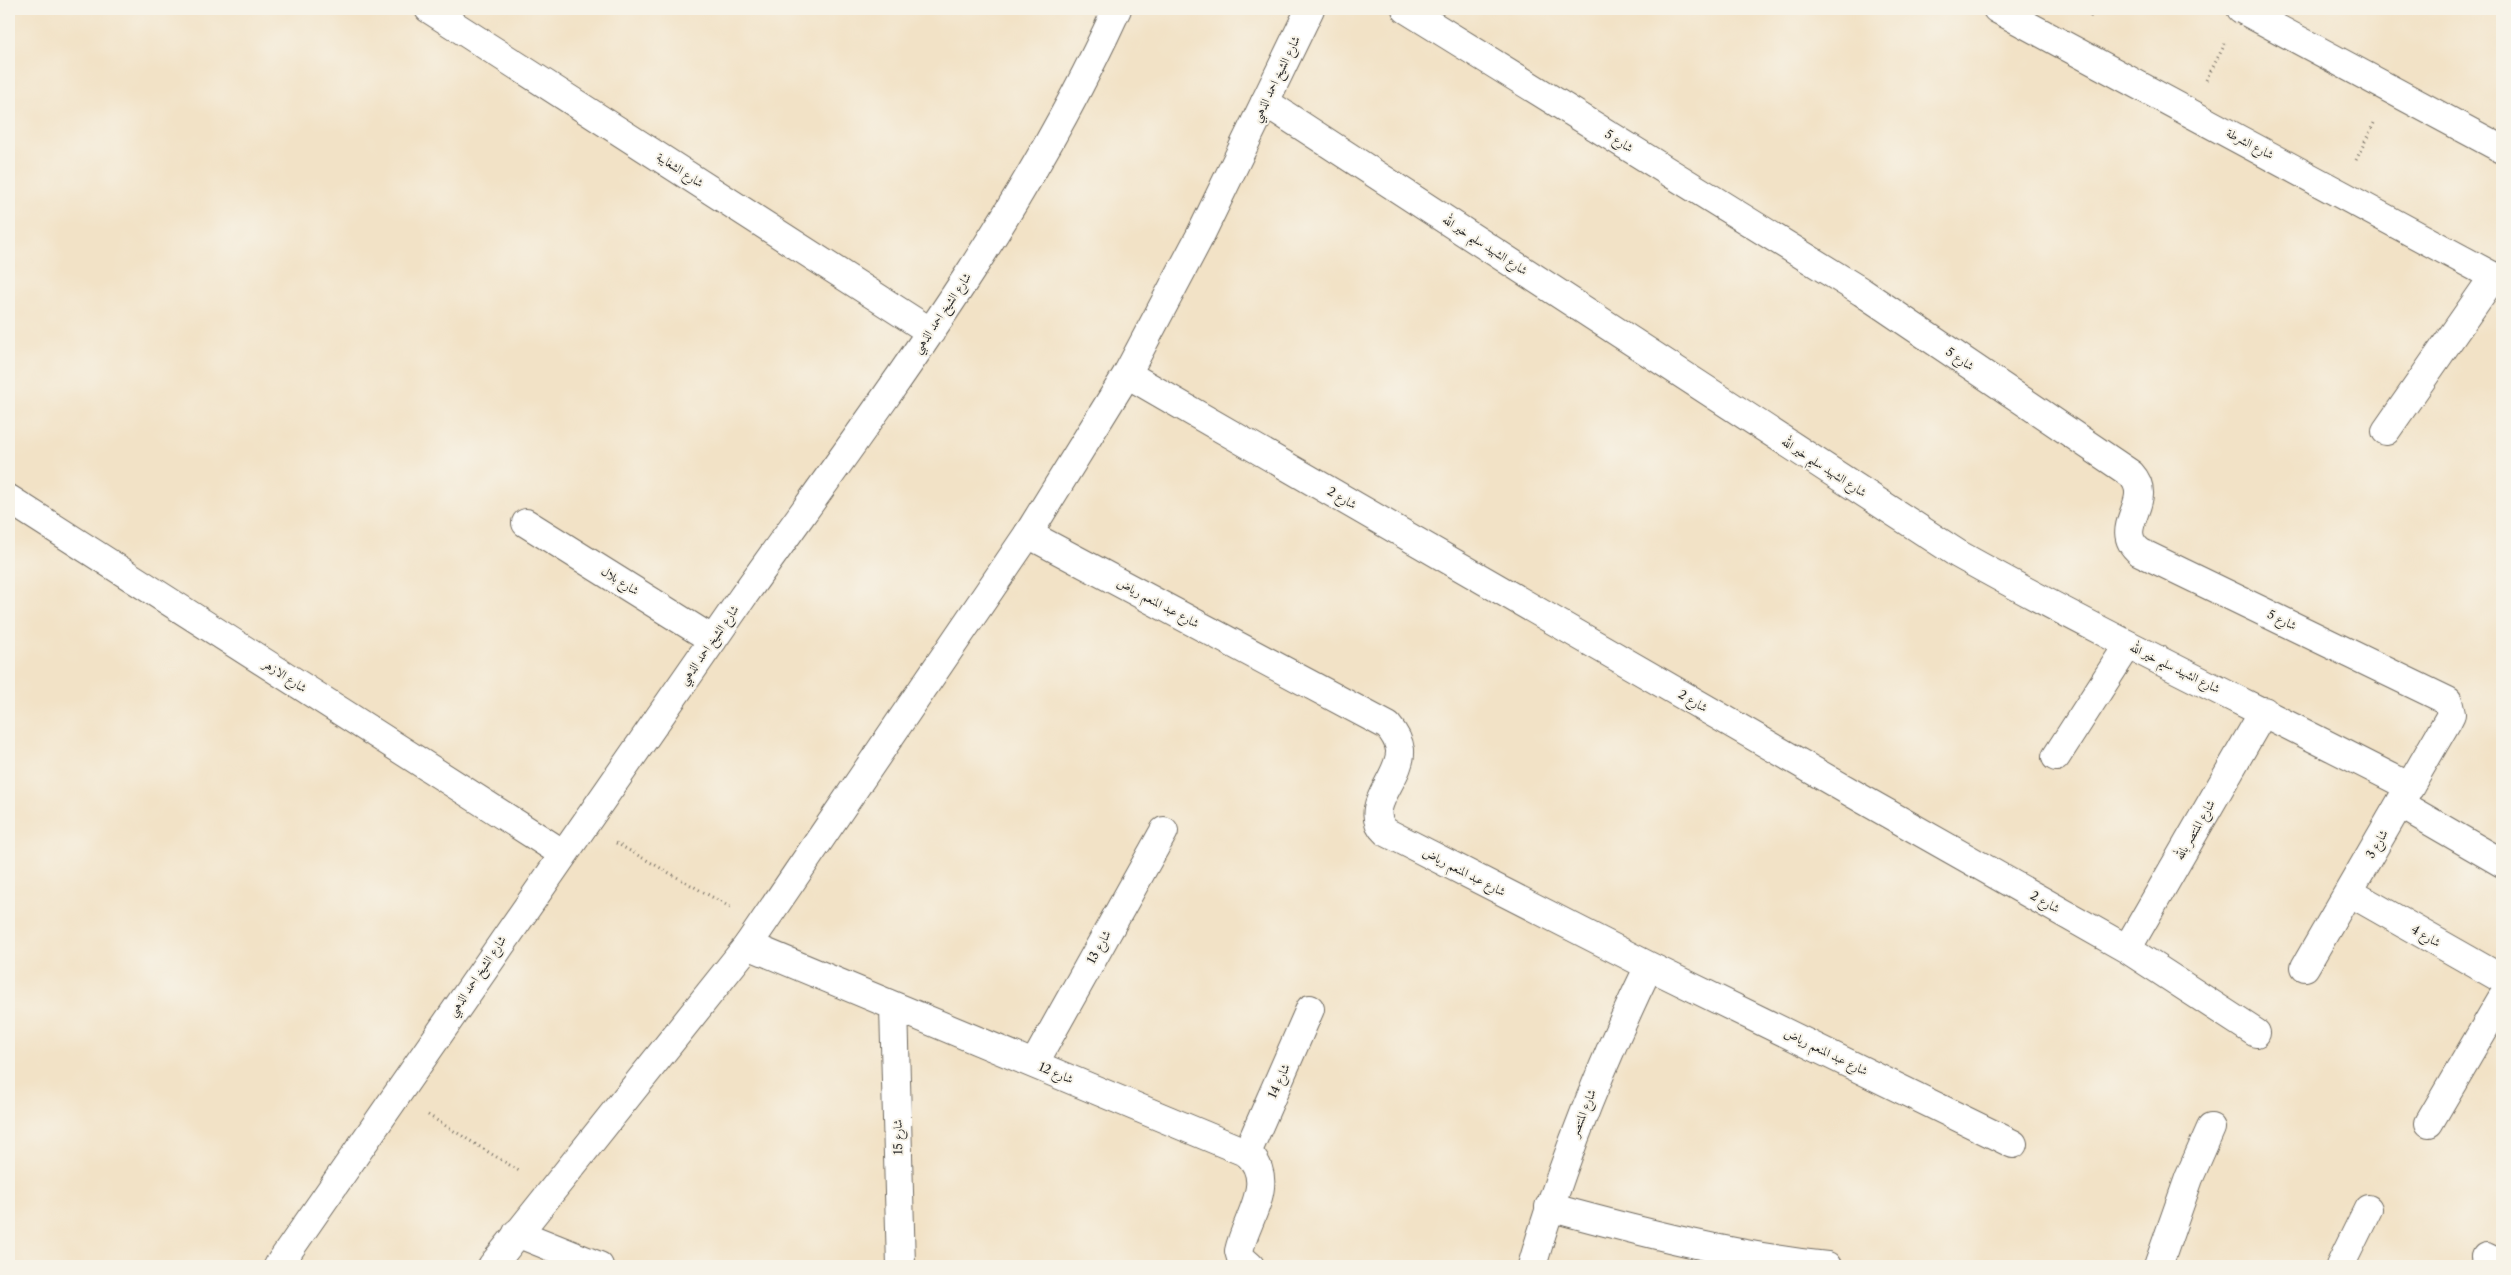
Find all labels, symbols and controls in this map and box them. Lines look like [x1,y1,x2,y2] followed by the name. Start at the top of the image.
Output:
[1248,33,1307,126] street label: شارع الشيخ احمد الذهبي
[2222,125,2277,166] street label: شارع الشرطة
[1600,126,1636,159] street label: شارع 5
[652,149,707,194] street label: شارع الشغايبة
[1437,210,1532,282] street label: شارع الشهيد سليم خير الله
[909,269,978,359] street label: شارع الشيخ احمد الذهبي
[1941,344,1977,377] street label: شارع 5
[1776,432,1871,504] street label: شارع الشهيد سليم خير الله
[1323,483,1360,515] street label: شارع 2
[596,563,642,602] street label: شارع بلال
[1113,575,1202,634] street label: شارع عبد المنعم رياض
[676,602,746,690] street label: شارع الشيخ احمد الذهبي
[2263,606,2299,637] street label: شارع 5
[2126,637,2224,700] street label: شارع الشهيد سليم خير الله
[257,655,310,699] street label: شارع الازهر
[1674,686,1711,718] street label: شارع 2
[2170,796,2221,864] street label: شارع المنتصر بالله
[2362,827,2394,863] street label: شارع 3
[1418,844,1508,903] street label: شارع عبد المنعم رياض
[2026,888,2063,919] street label: شارع 2
[2407,921,2444,953] street label: شارع 4
[1083,927,1117,968] street label: شارع 13
[444,932,513,1022] street label: شارع الشيخ احمد الذهبي
[1780,1025,1871,1082] street label: شارع عبد المنعم رياض
[1035,1059,1076,1090] street label: شارع 12
[1264,1061,1296,1102] street label: شارع 14
[1566,1087,1603,1142] street label: شارع المنتصر
[890,1119,909,1155] street label: شارع 15

